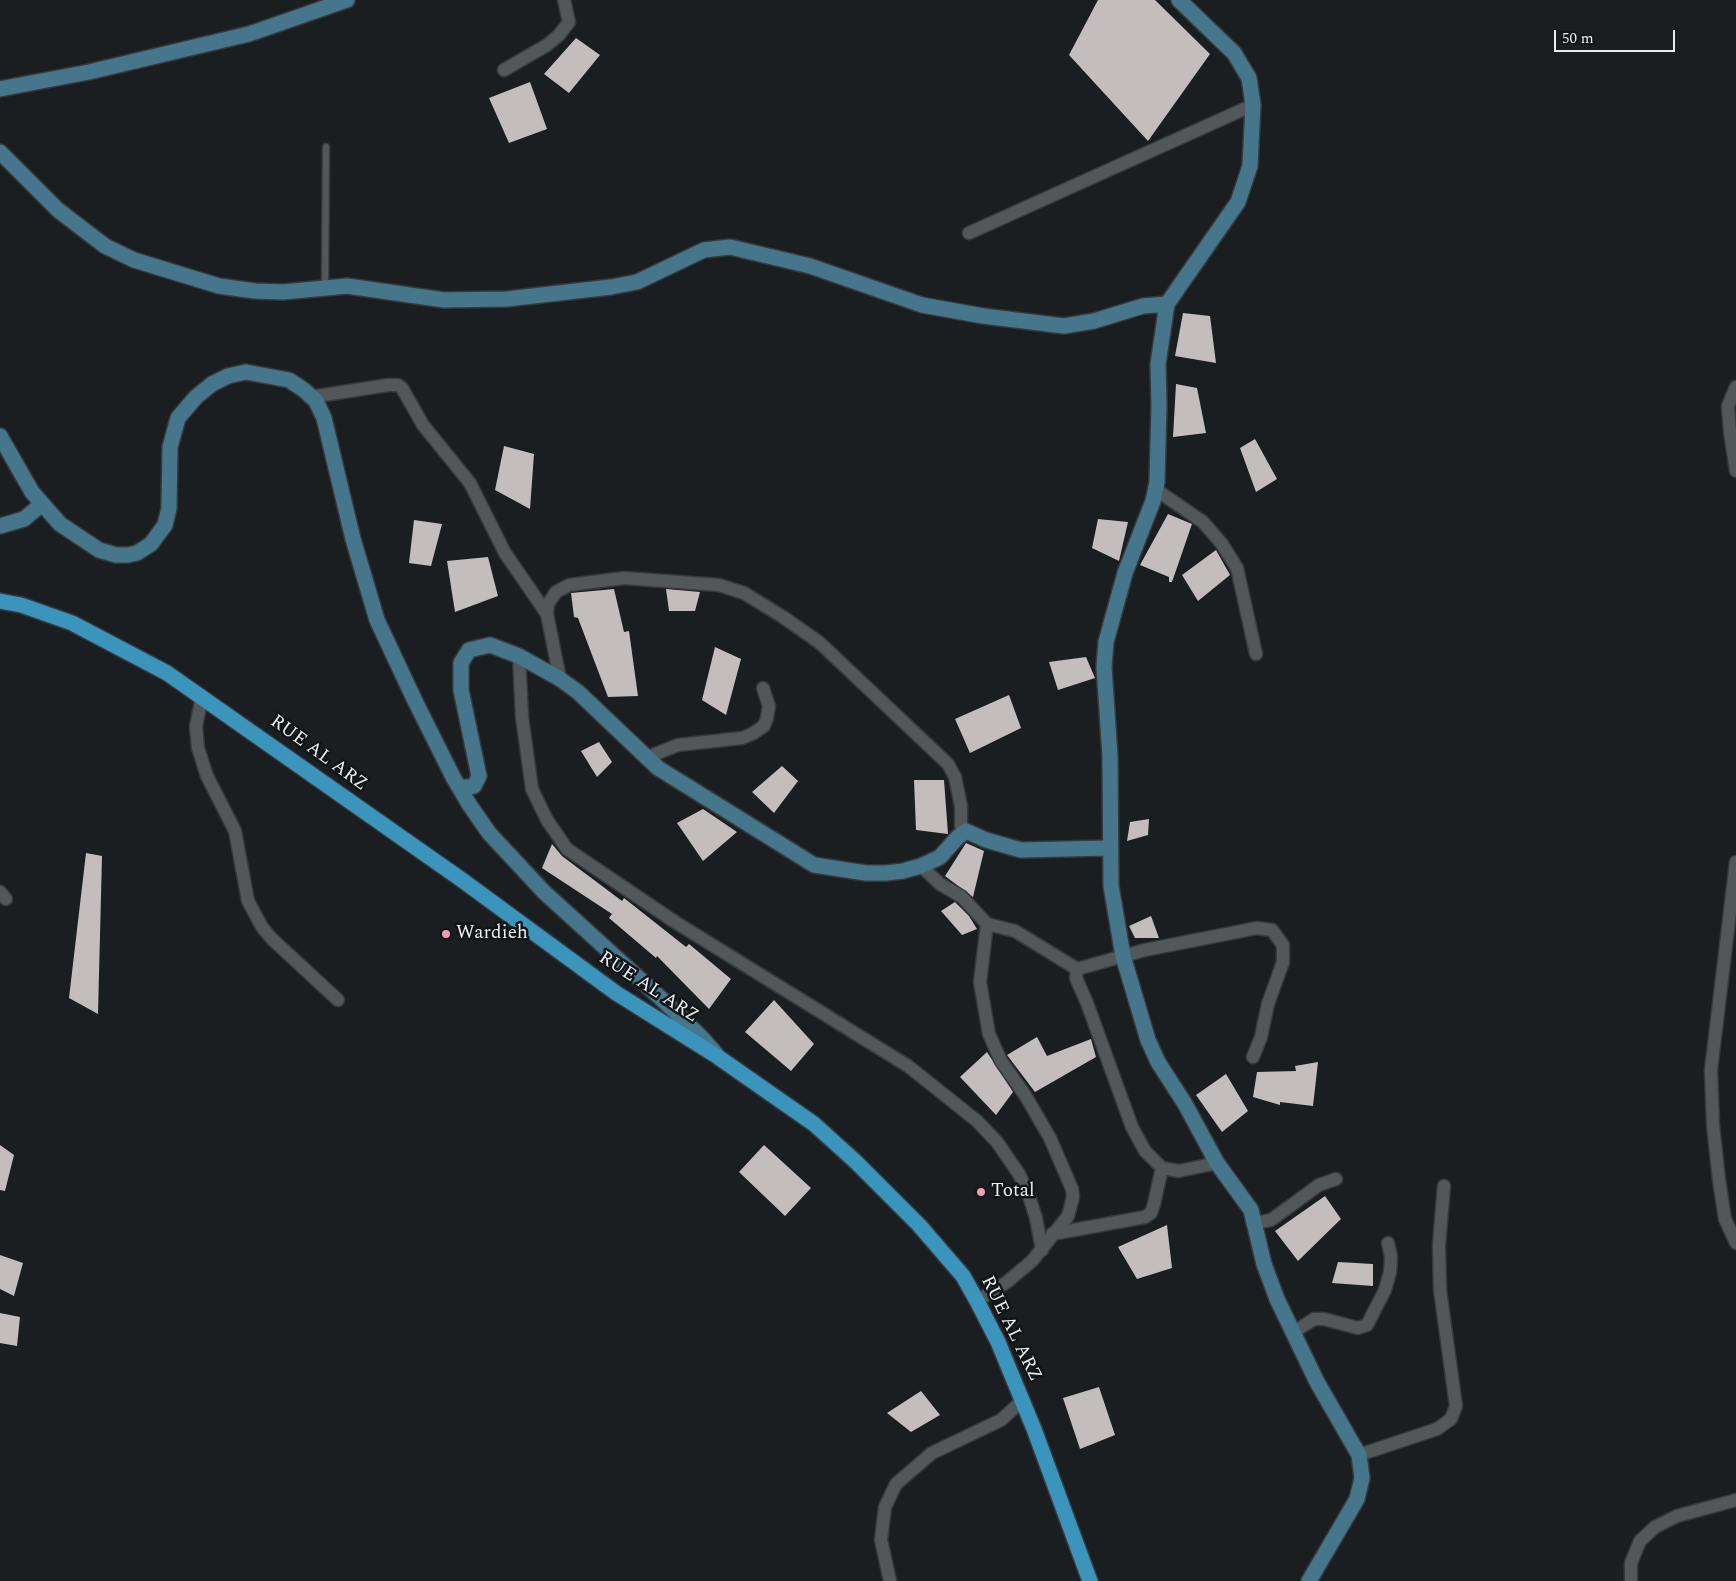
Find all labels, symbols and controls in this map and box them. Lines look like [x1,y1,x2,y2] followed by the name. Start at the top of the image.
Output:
[1556,20,1677,52] scale bar
[1562,27,1594,50] text: 50 m
[265,711,371,797] street label: RUE AL ARZ
[456,923,528,945] place label: Wardieh
[440,928,452,940] marker: Wardieh
[594,947,702,1029] street label: RUE AL ARZ
[991,1181,1035,1203] place label: Total
[975,1186,987,1198] marker: Total
[975,1273,1045,1385] street label: RUE AL ARZ

